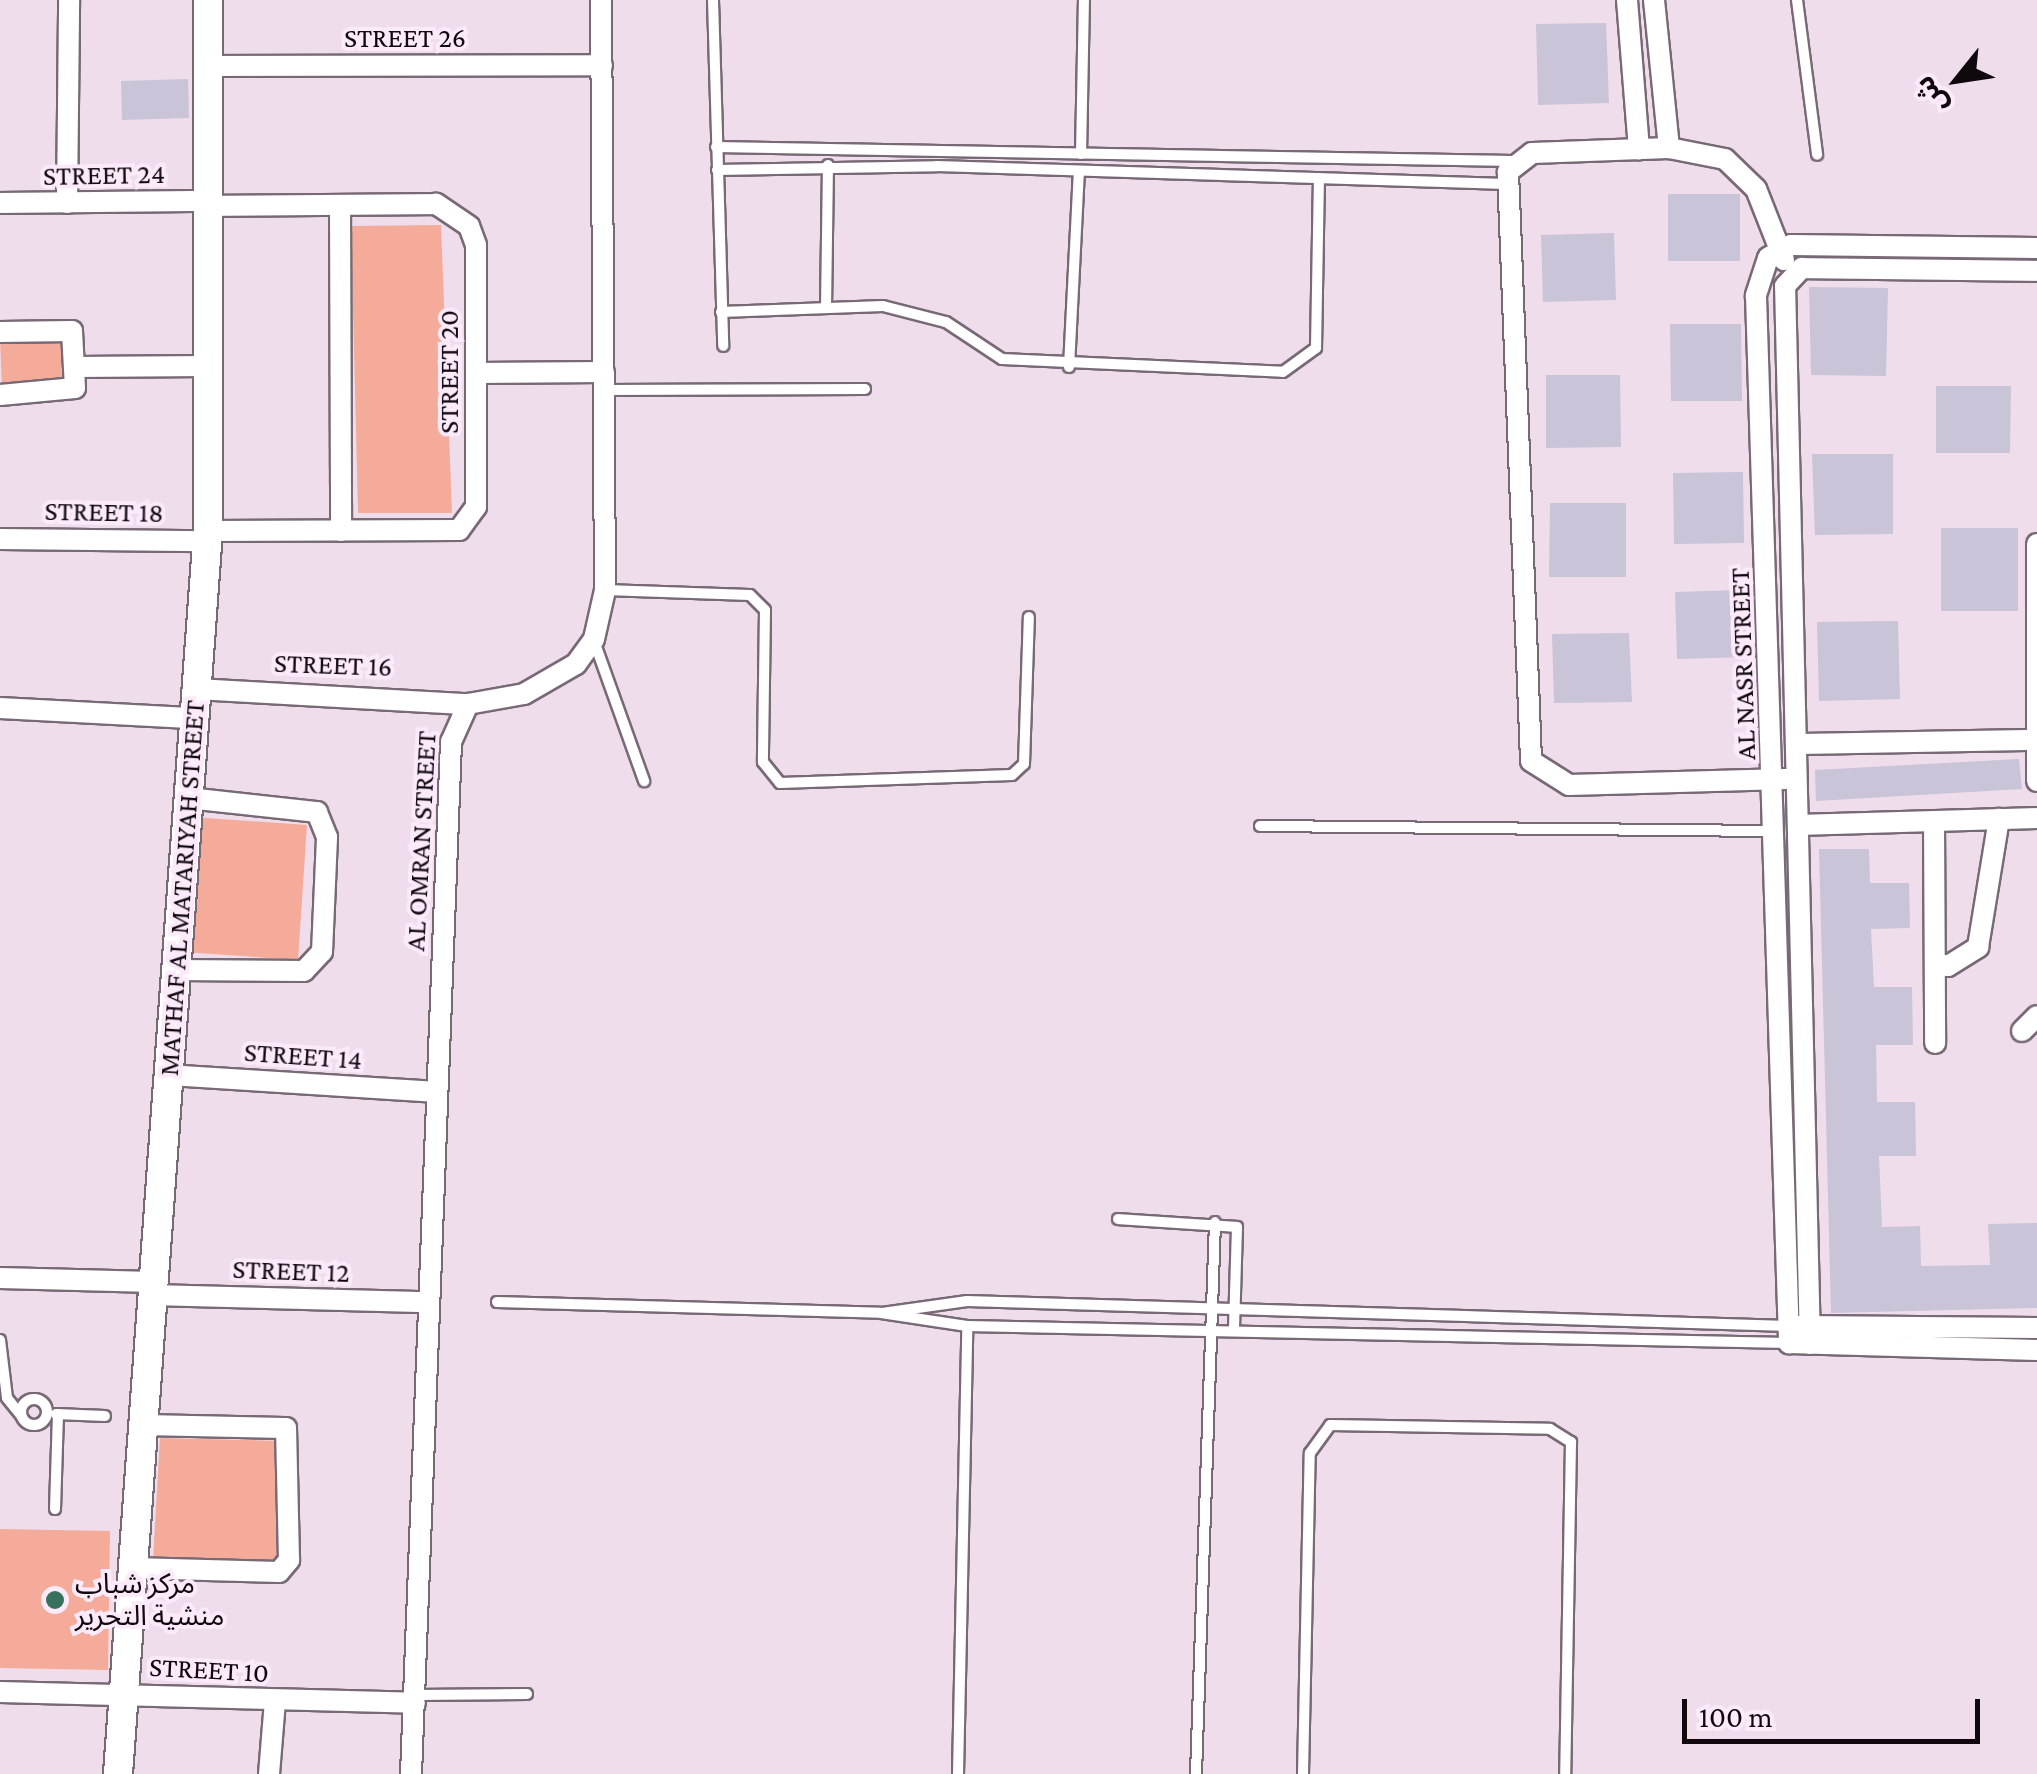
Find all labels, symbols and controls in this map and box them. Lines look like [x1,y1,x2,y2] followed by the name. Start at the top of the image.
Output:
[344,21,466,55] street label: STREET 26
[1907,30,2007,130] north arrow
[1908,71,1954,120] text: ش
[43,157,165,193] street label: STREET 24
[432,310,466,434] street label: STREET 20
[44,494,164,530] street label: STREET 18
[1723,567,1763,761] street label: AL NASR STREET
[273,646,393,684] street label: STREET 16
[152,699,212,1077] street label: MATHAF AL MATARIYAH STREET
[398,730,444,952] street label: AL OMRAN STREET
[243,1035,363,1077] street label: STREET 14
[232,1252,350,1290] street label: STREET 12
[75,1567,224,1633] place label: مركز شباب منشية التحرير
[44,1589,66,1611] marker: مركز شباب منشية التحرير
[148,1650,270,1690] street label: STREET 10
[1687,1679,1984,1741] scale bar
[1699,1700,1773,1733] text: 100 m

